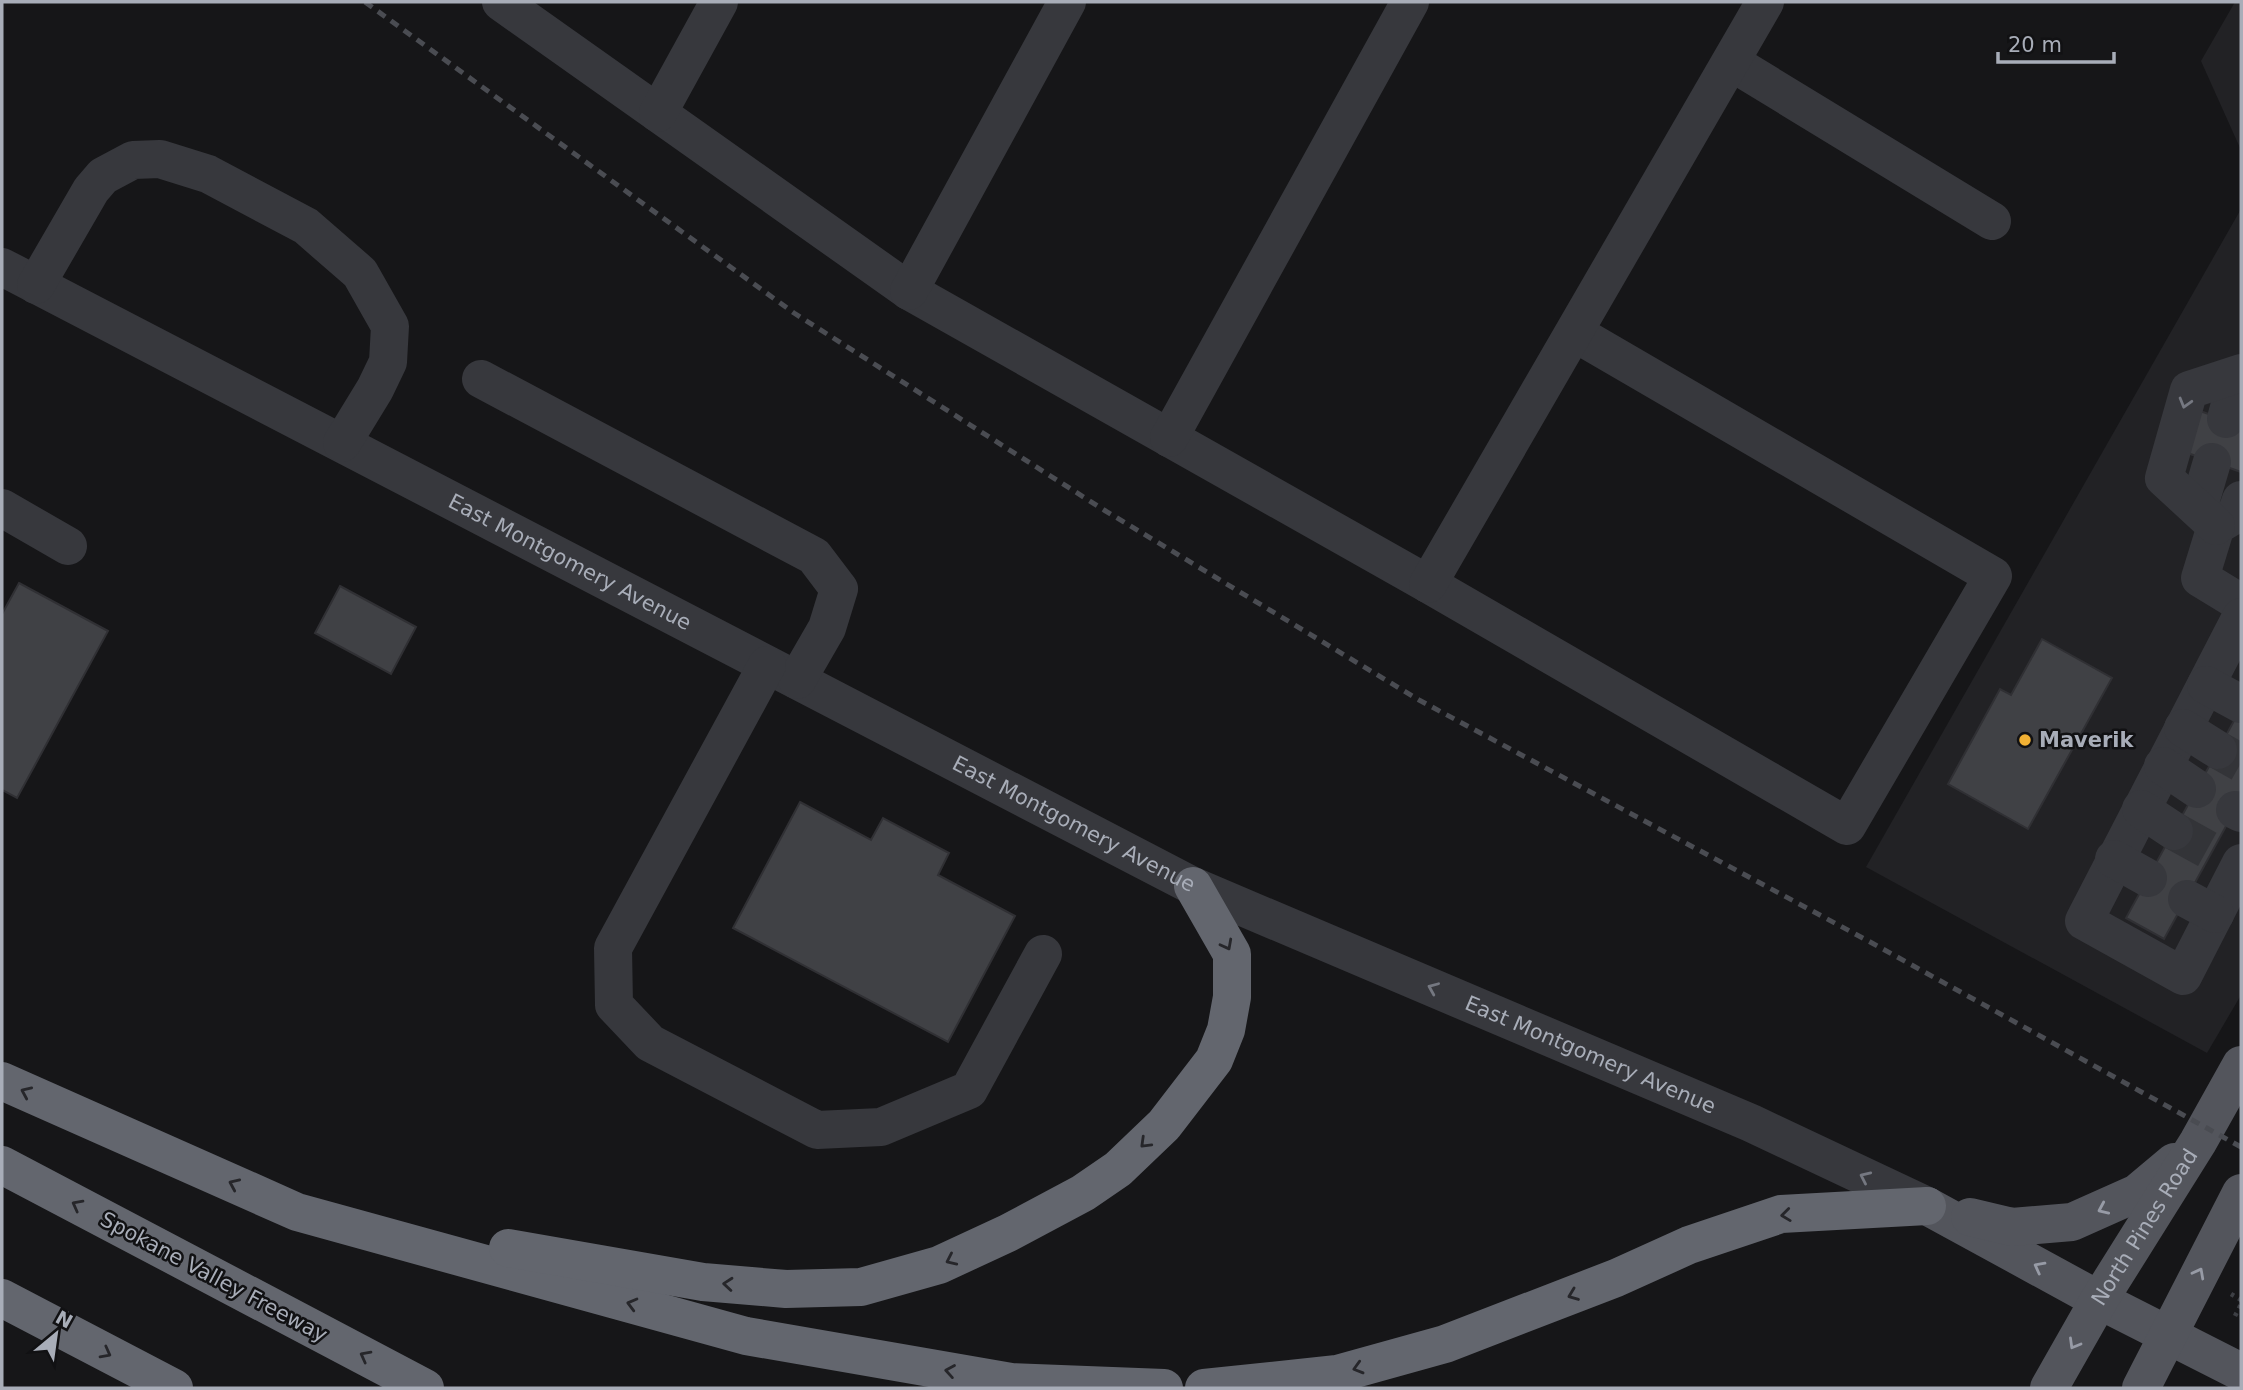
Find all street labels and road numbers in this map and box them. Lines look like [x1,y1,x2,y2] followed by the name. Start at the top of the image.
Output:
[445,489,695,635] street label: East Montgomery Avenue
[949,751,1199,897] street label: East Montgomery Avenue
[1461,991,1719,1119] street label: East Montgomery Avenue
[2087,1145,2203,1310] street label: North Pines Road
[96,1207,332,1347] street label: Spokane Valley Freeway

